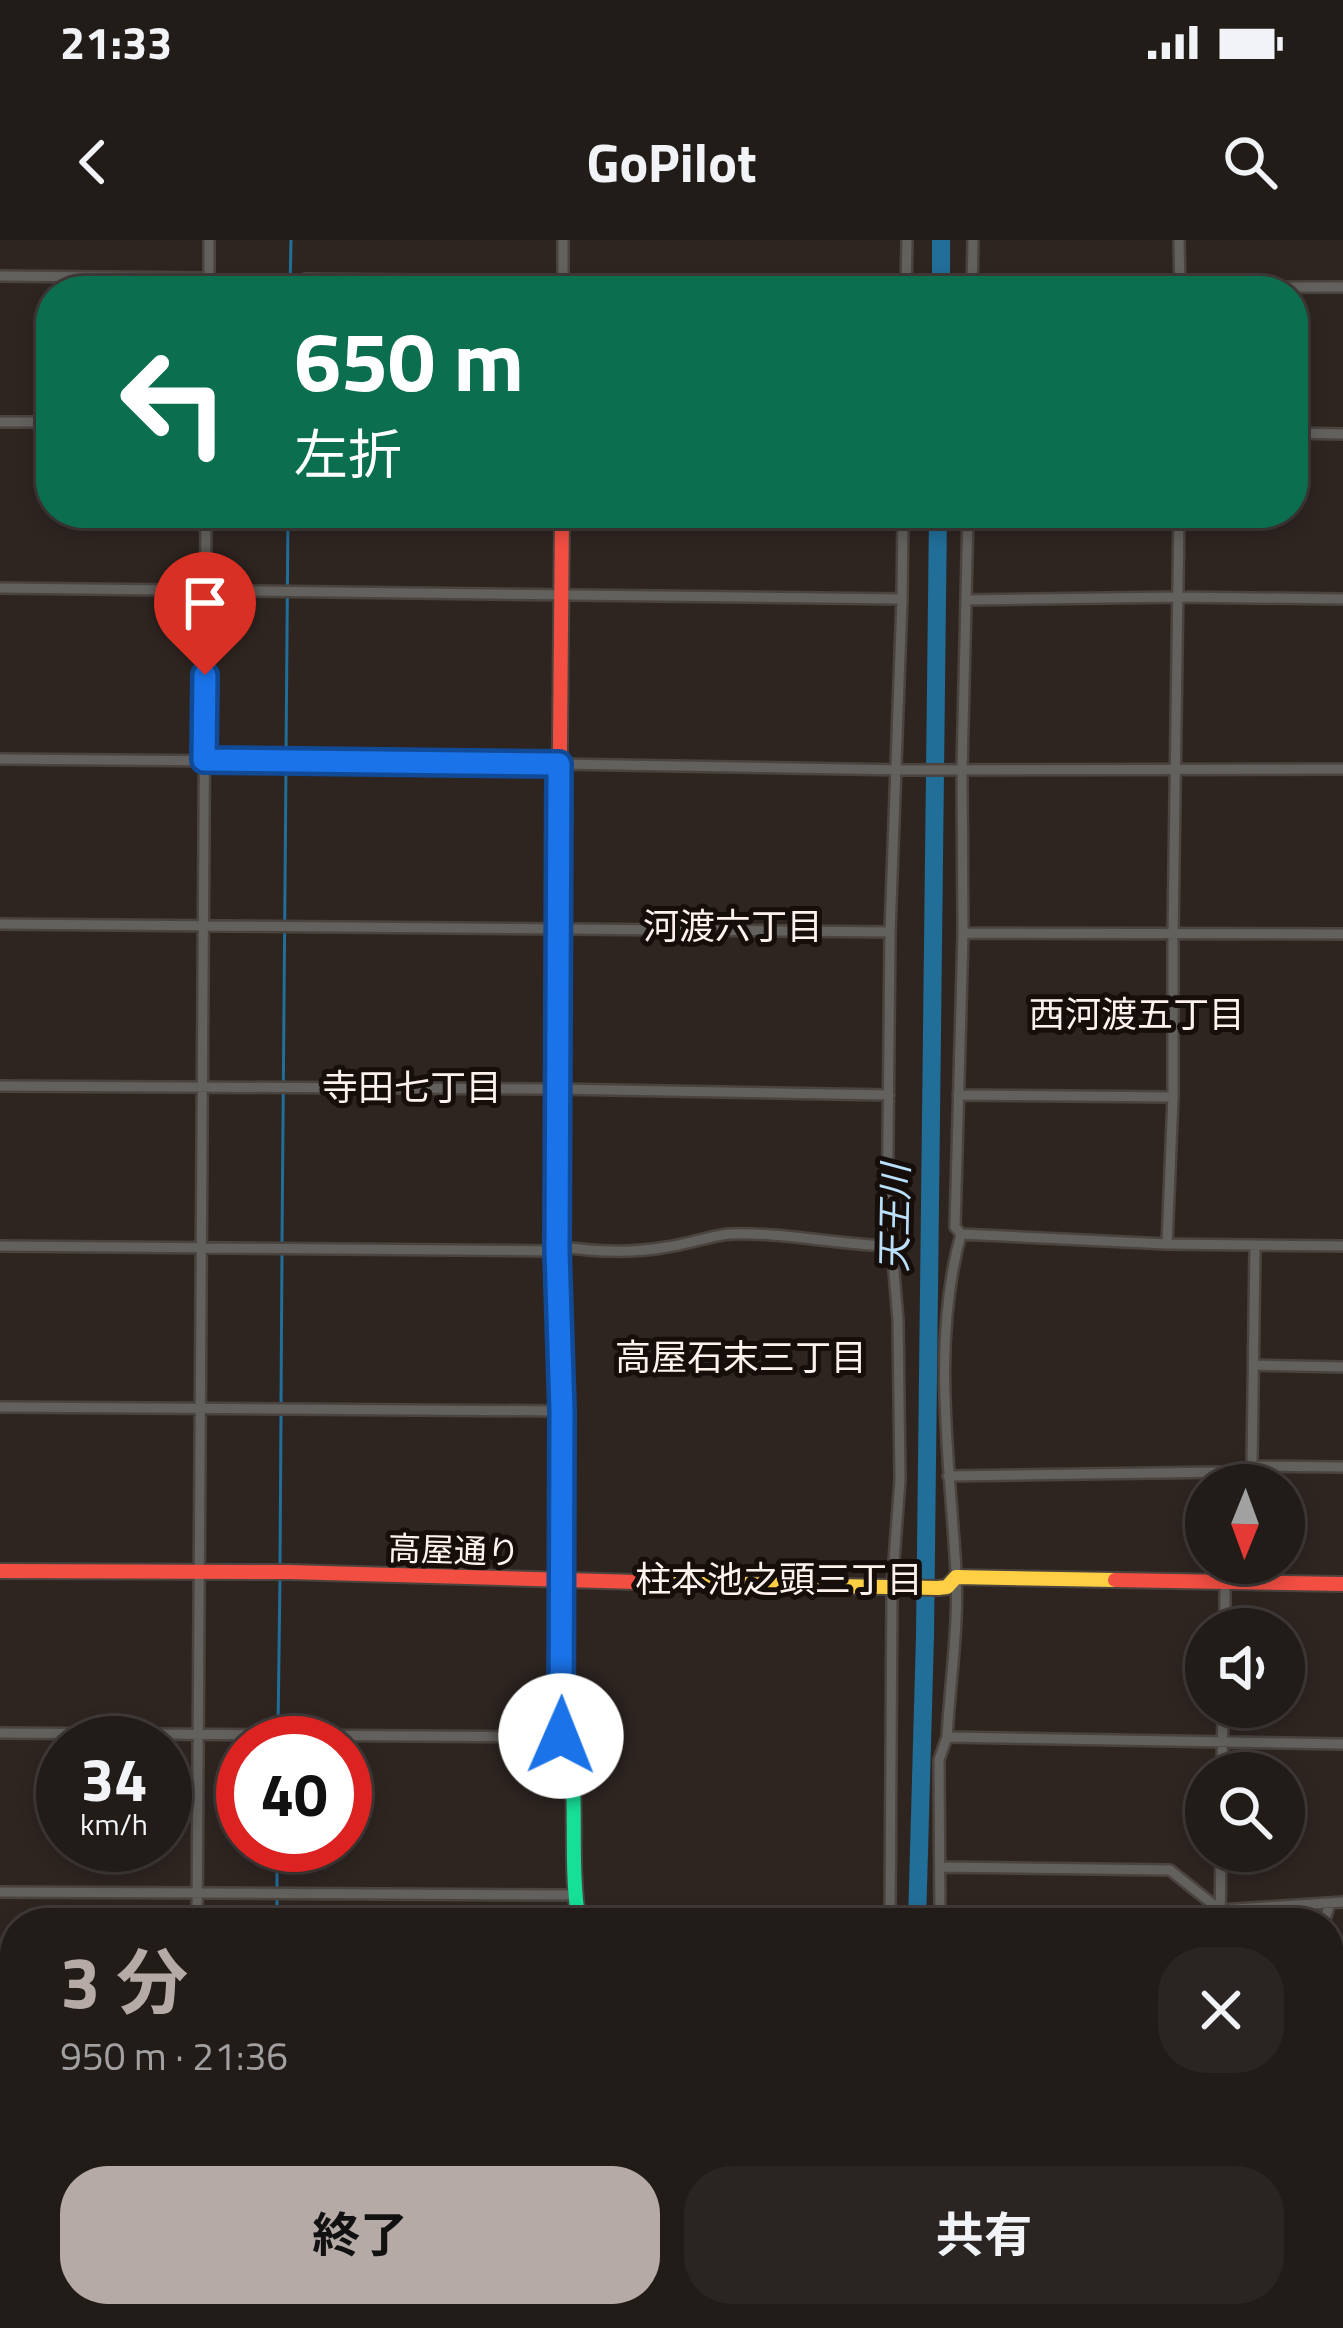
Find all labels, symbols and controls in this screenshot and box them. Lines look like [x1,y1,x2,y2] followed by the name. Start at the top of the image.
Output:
[60,8,172,76] text: 21:33
[586,121,757,203] text: GoPilot
[60,129,126,195] icon: back
[1217,129,1283,195] icon: search
[294,296,524,424] text: 650 m
[96,324,252,480] icon: left
[294,413,402,495] text: 左折
[154,552,256,675] pin
[172,570,238,636] icon: arrive
[643,898,823,953] district label: 河渡六丁目
[1029,986,1245,1041] district label: 西河渡五丁目
[322,1059,502,1114] district label: 寺田七丁目
[866,1160,923,1272] water label: 天王川
[615,1329,867,1384] district label: 高屋石末三丁目
[1185,1464,1305,1584] north arrow
[1185,1464,1305,1872] map controls
[387,1523,521,1577] street label: 高屋通り
[635,1551,923,1606] district label: 柱本池之頭三丁目
[1185,1608,1305,1728] button: sound
[498,1673,624,1799] position arrow
[216,1716,372,1872] speed limit sign: 40
[80,1733,148,1824] text: 34
[1185,1752,1305,1872] button: search
[80,1801,148,1847] text: km/h
[60,1926,188,2036] text: 3 分
[1158,1947,1284,2073] button: close
[60,2026,288,2085] text: 950 m · 21:36
[60,2166,660,2304] button: 終了
[684,2166,1284,2304] button: 共有

